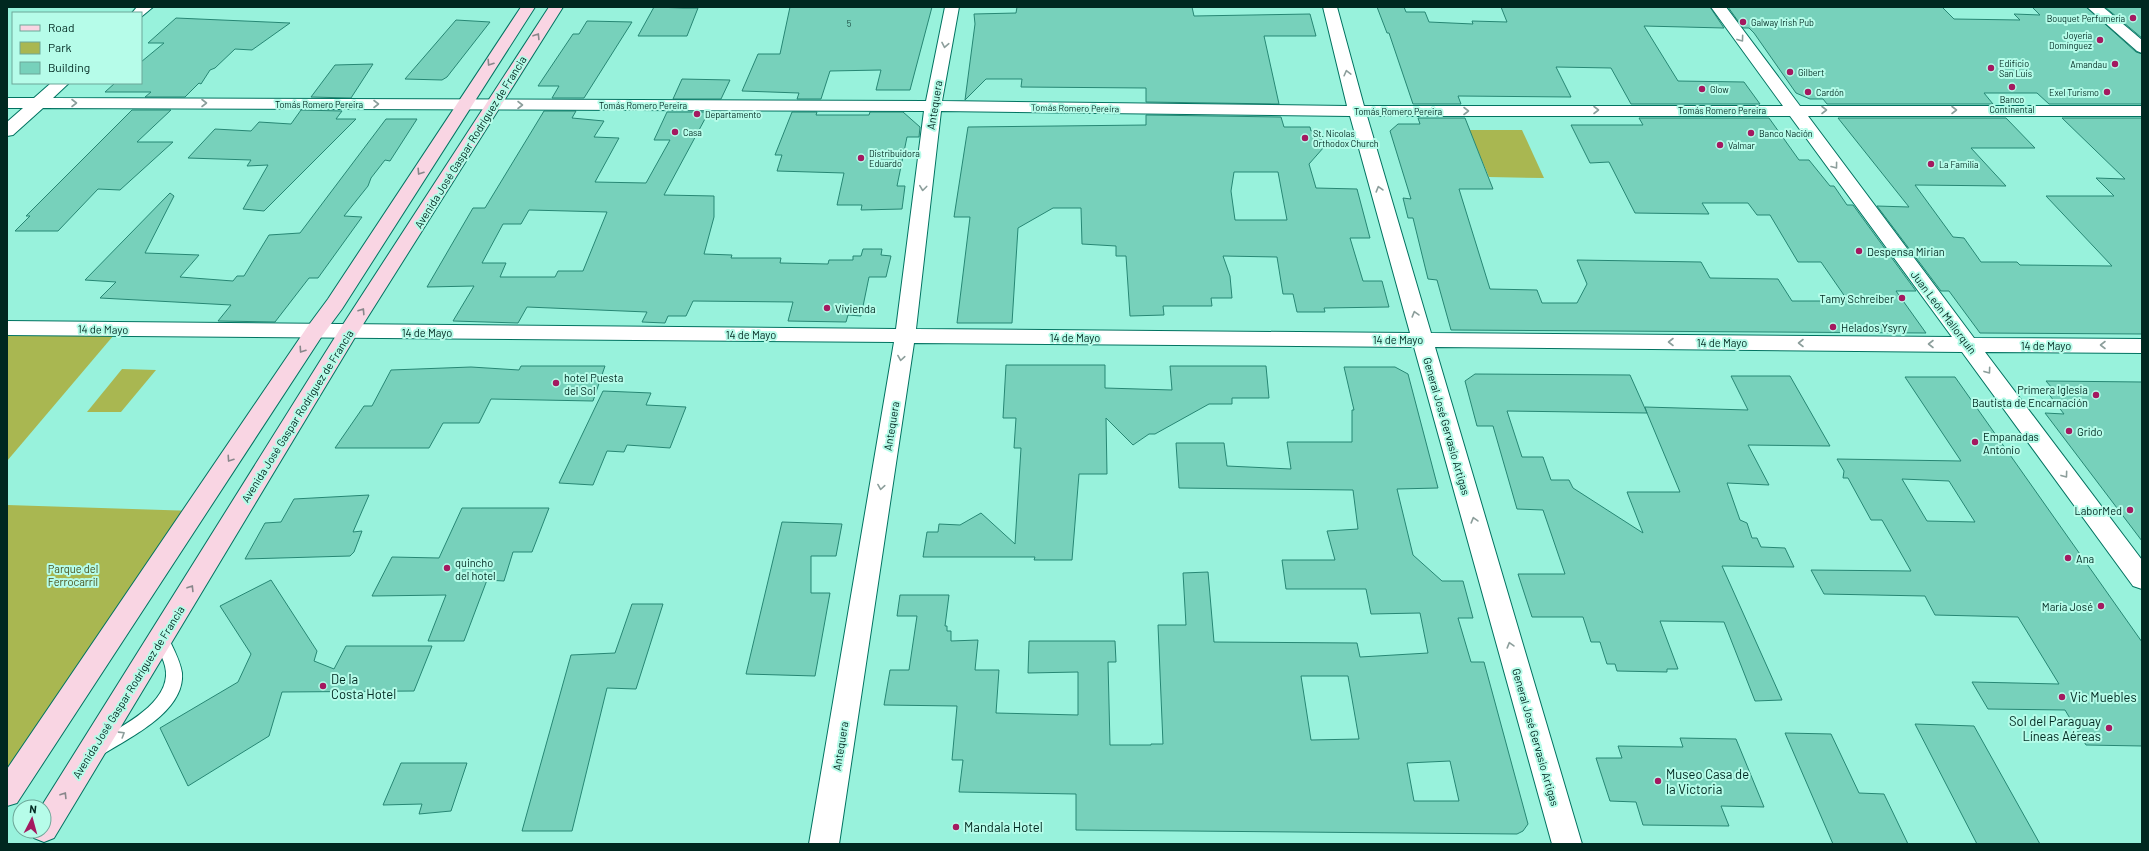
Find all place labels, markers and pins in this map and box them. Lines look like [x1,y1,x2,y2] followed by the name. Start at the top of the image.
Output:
[2047,13,2125,24] place label: Bouquet Perfumería
[2128,13,2138,23] marker: Bouquet Perfumería
[1738,17,1748,27] marker: Galway Irish Pub
[1751,17,1814,28] place label: Galway Irish Pub
[2049,30,2092,51] place label: Joyería Domínguez
[2095,35,2105,45] marker: Joyería Domínguez
[1999,58,2032,79] place label: Edificio San Luis
[2070,59,2107,70] place label: Amandau
[2110,59,2120,69] marker: Amandau
[1986,63,1996,73] marker: Edificio San Luis
[1785,67,1795,77] marker: Gilbert
[1798,67,1824,78] place label: Gilbert
[2007,82,2017,92] marker: Banco Continental
[1697,84,1707,94] marker: Glow
[1710,84,1729,95] place label: Glow
[1803,87,1813,97] marker: Cardón
[1816,87,1844,98] place label: Cardón
[2049,87,2099,98] place label: Exel Turismo
[2102,87,2112,97] marker: Exel Turismo
[1989,94,2035,115] place label: Banco Continental
[692,109,702,119] marker: Departamento
[705,109,761,120] place label: Departamento
[670,127,680,137] marker: Casa
[683,127,702,138] place label: Casa
[1313,128,1379,149] place label: St. Nicolas Orthodox Church
[1746,128,1756,138] marker: Banco Nación
[1759,128,1813,139] place label: Banco Nación
[1300,133,1310,143] marker: St. Nicolas Orthodox Church
[1715,140,1725,150] marker: Valmar
[1728,140,1756,151] place label: Valmar
[869,148,920,169] place label: Distribuidora Eduardo
[856,153,866,163] marker: Distribuidora Eduardo
[1926,159,1936,169] marker: La Familia
[1939,159,1979,170] place label: La Familia
[1867,245,1945,258] place label: Despensa Mirian
[1854,246,1864,256] marker: Despensa Mirian
[1820,292,1894,305] place label: Tamy Schreiber
[1897,293,1907,303] marker: Tamy Schreiber
[835,302,876,315] place label: Vivienda
[822,303,832,313] marker: Vivienda
[1841,321,1907,334] place label: Helados Ysyry
[1828,322,1838,332] marker: Helados Ysyry
[564,371,623,397] place label: hotel Puesta del Sol
[551,378,561,388] marker: hotel Puesta del Sol
[1972,383,2088,409] place label: Primera Iglesia Bautista de Encarnación
[2091,390,2101,400] marker: Primera Iglesia Bautista de Encarnación
[2077,425,2103,438] place label: Grido
[2064,426,2074,436] marker: Grido
[1983,430,2039,456] place label: Empanadas Antonio
[1970,437,1980,447] marker: Empanadas Antonio
[2074,504,2122,517] place label: LaborMed
[2125,505,2135,515] marker: LaborMed
[2076,552,2094,565] place label: Ana
[2063,553,2073,563] marker: Ana
[455,556,496,582] place label: quincho del hotel
[442,563,452,573] marker: quincho del hotel
[2042,600,2093,613] place label: María José
[2096,601,2106,611] marker: María José
[331,671,396,702] place label: De la Costa Hotel
[318,681,328,691] marker: De la Costa Hotel
[2070,689,2137,705] place label: Vic Muebles
[2057,692,2067,702] marker: Vic Muebles
[2009,713,2101,744] place label: Sol del Paraguay Líneas Aéreas
[2104,723,2114,733] marker: Sol del Paraguay Líneas Aéreas
[1666,766,1749,797] place label: Museo Casa de la Victoria
[1653,776,1663,786] marker: Museo Casa de la Victoria
[964,819,1043,835] place label: Mandala Hotel
[951,822,961,832] marker: Mandala Hotel

